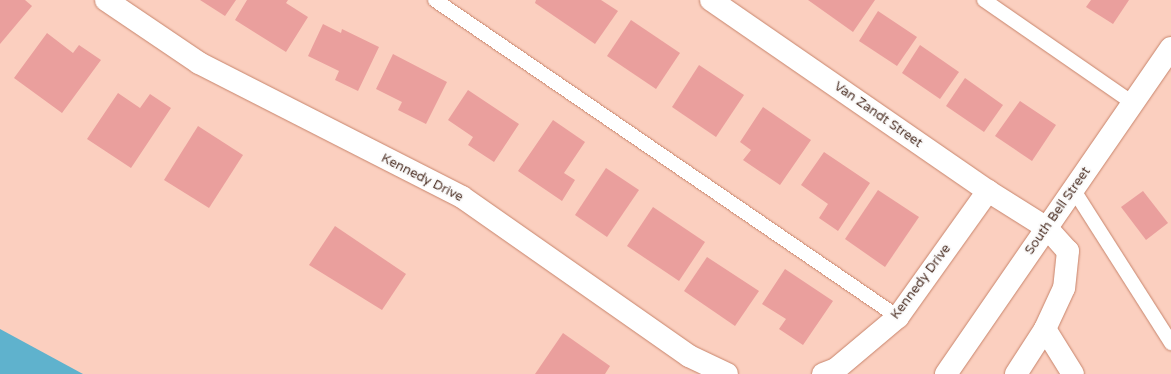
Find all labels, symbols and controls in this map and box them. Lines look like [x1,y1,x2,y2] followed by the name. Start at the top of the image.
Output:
[831,79,925,151] street label: Van Zandt Street
[378,151,466,205] street label: Kennedy Drive
[1022,164,1094,258] street label: South Bell Street
[888,241,954,323] street label: Kennedy Drive

